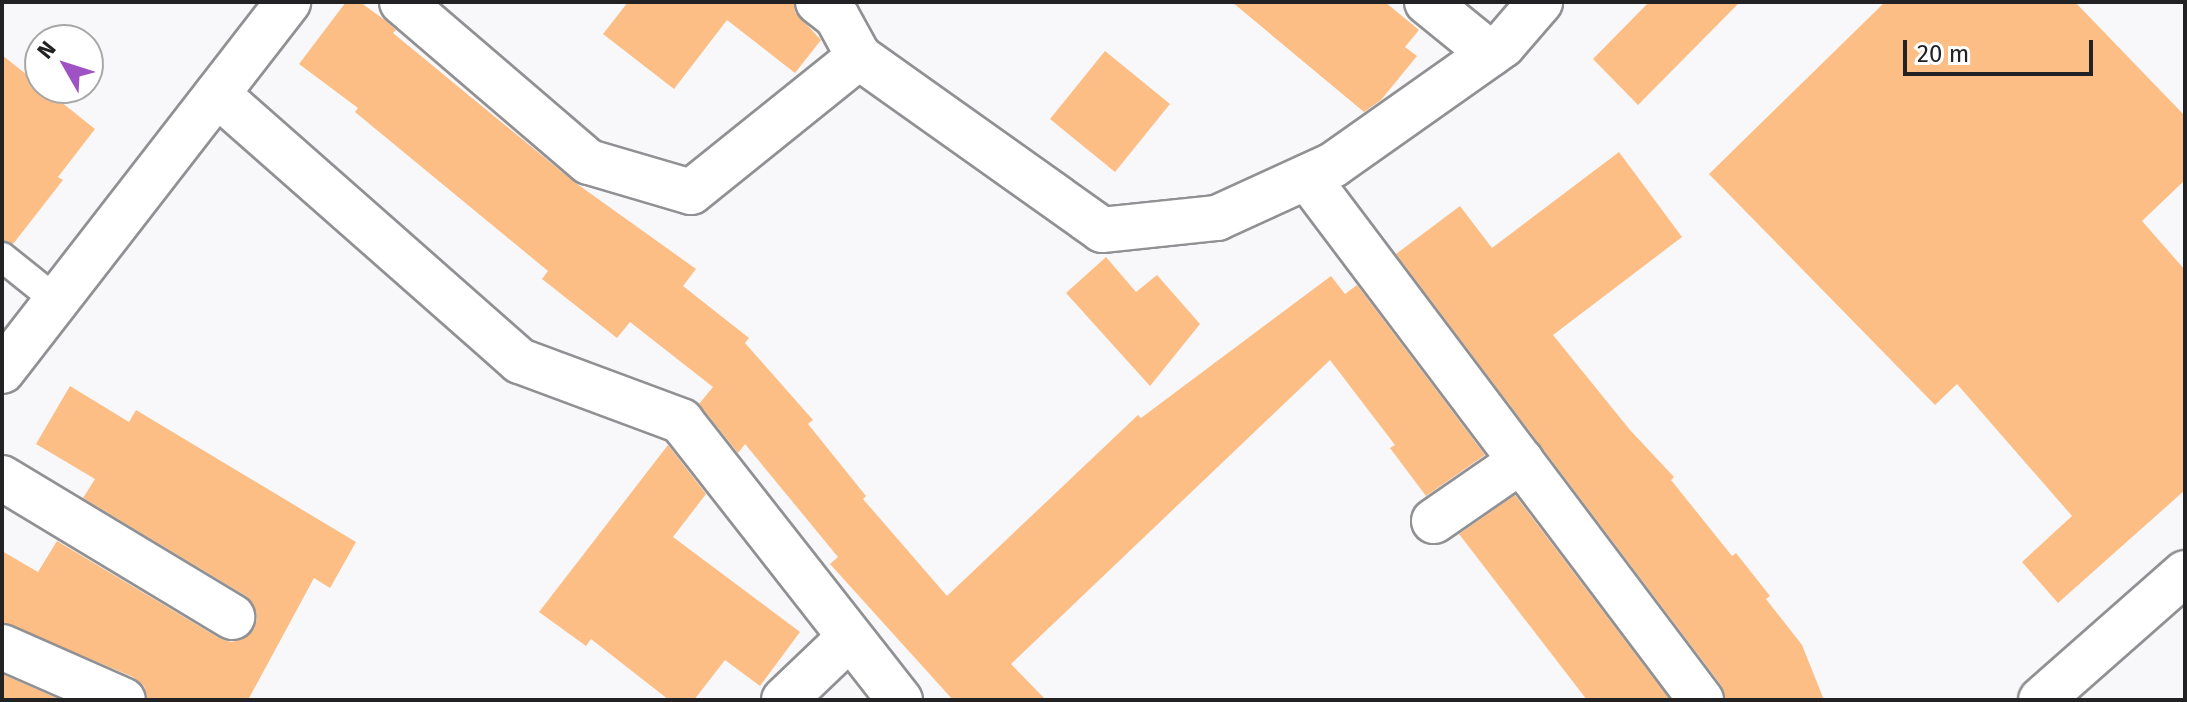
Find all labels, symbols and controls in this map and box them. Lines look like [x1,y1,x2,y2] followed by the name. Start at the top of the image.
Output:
[24,24,104,104] north arrow
[1907,24,2097,74] scale bar
[31,36,62,64] text: N
[1917,40,1969,68] text: 20 m

